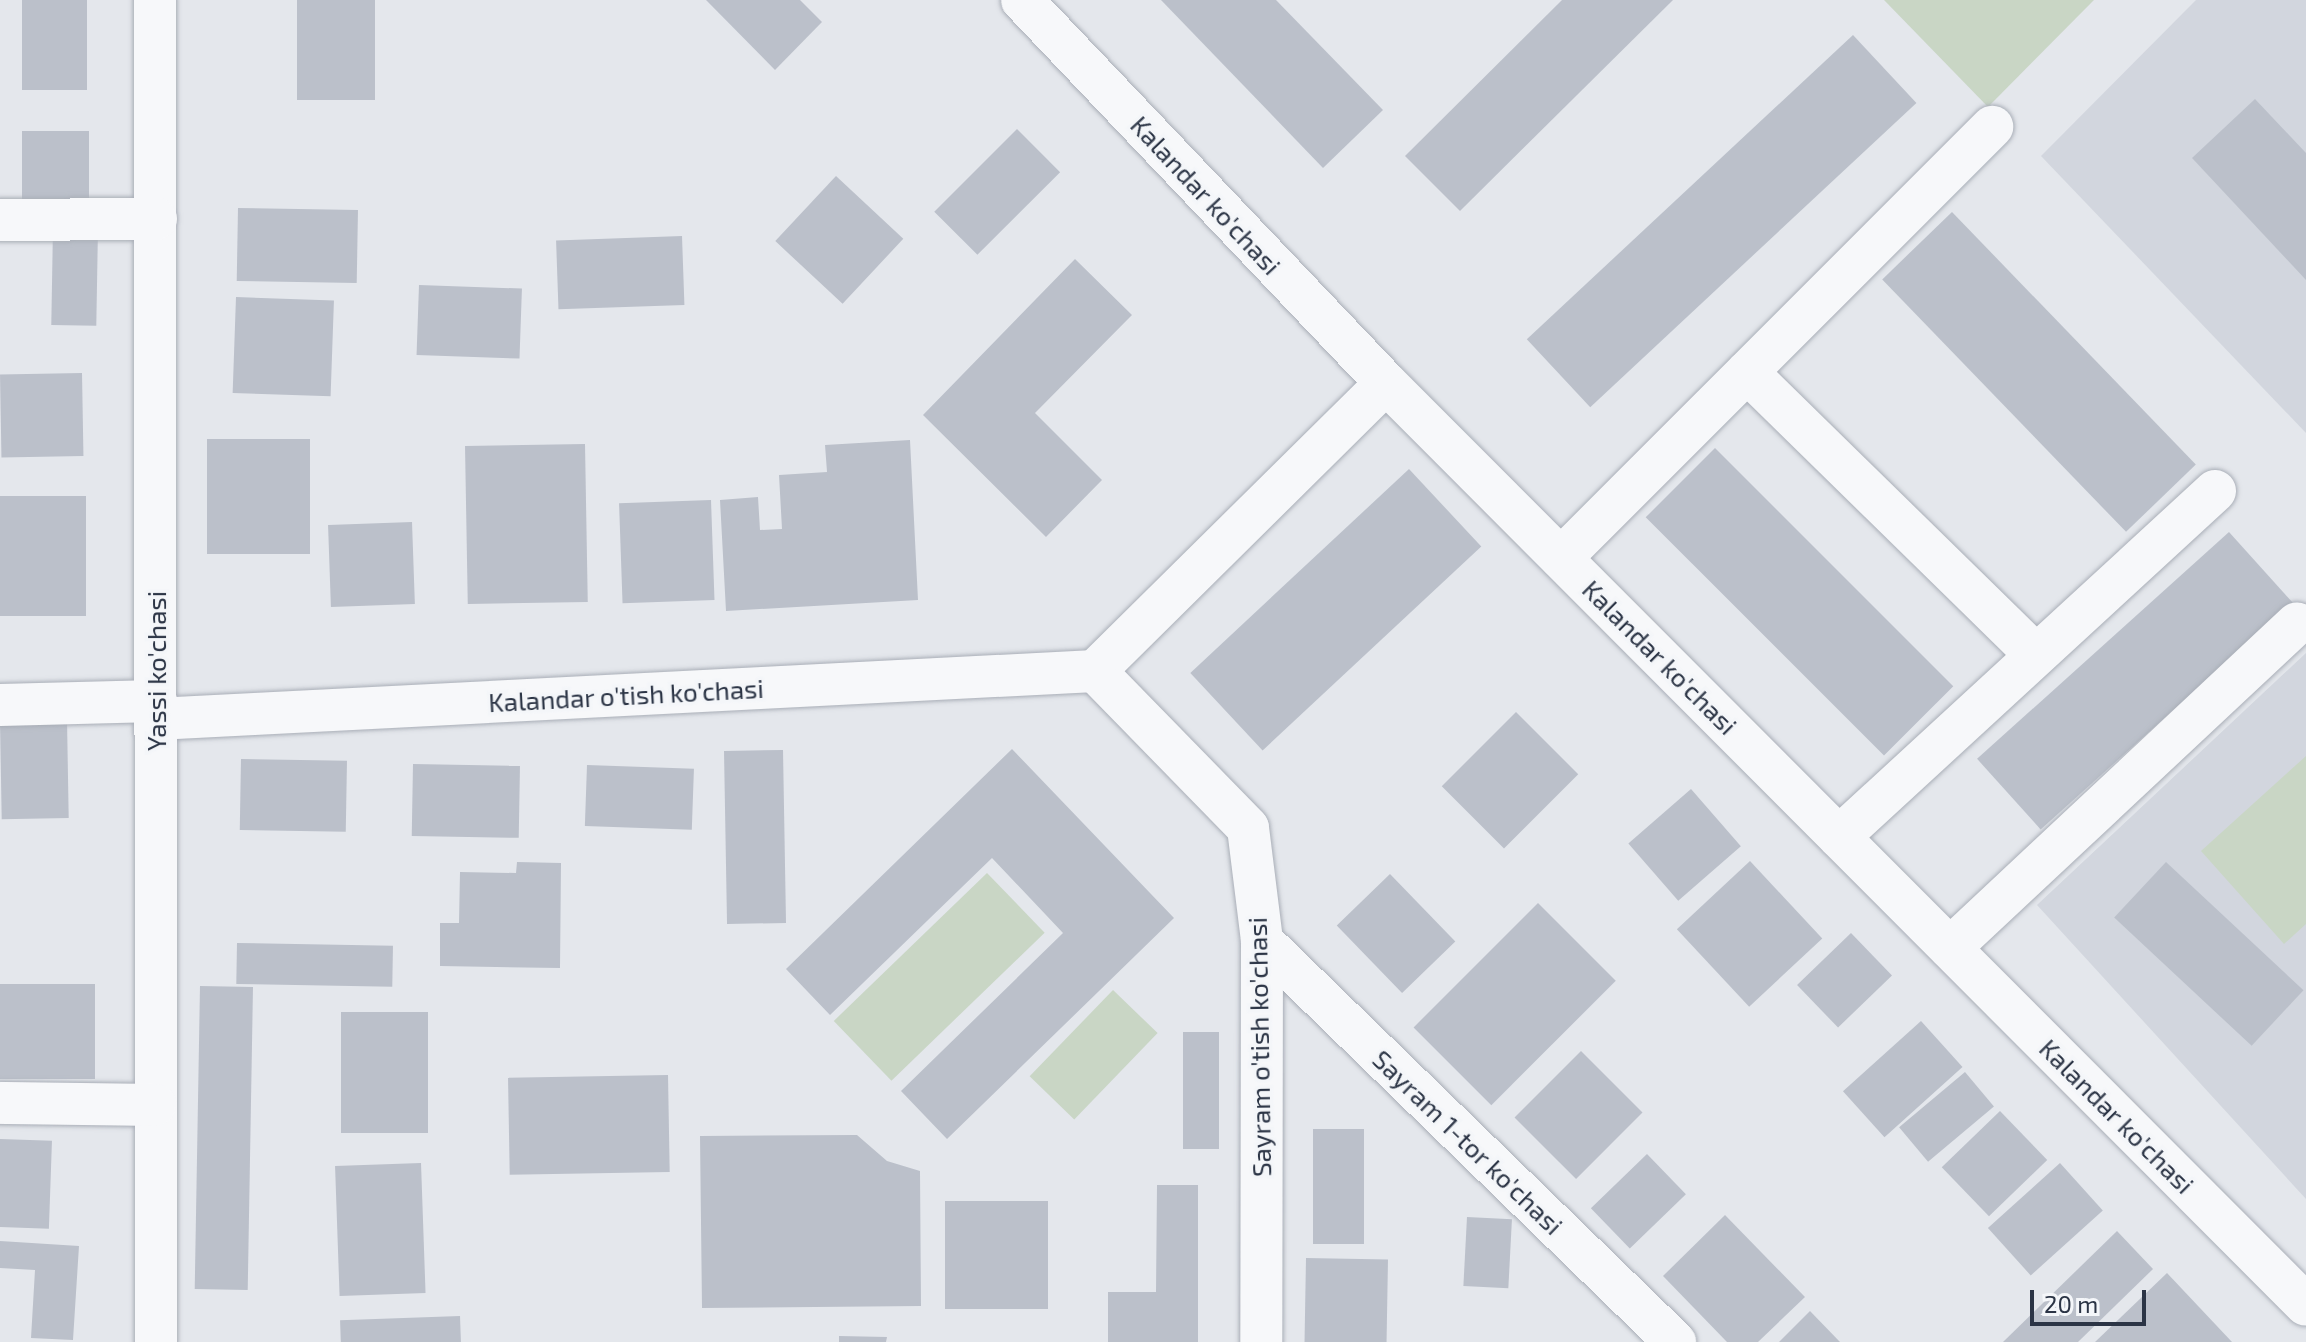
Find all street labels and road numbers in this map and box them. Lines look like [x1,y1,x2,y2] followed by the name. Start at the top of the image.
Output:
[1124,109,1288,281] street label: Kalandar ko'chasi
[1576,573,1744,741] street label: Kalandar ko'chasi
[140,591,172,751] street label: Yassi ko'chasi
[487,672,765,718] street label: Kalandar o'tish ko'chasi
[1241,917,1277,1177] street label: Sayram o'tish ko'chasi
[2033,1032,2201,1200] street label: Kalandar ko'chasi
[1366,1043,1570,1241] street label: Sayram 1-tor ko'chasi

